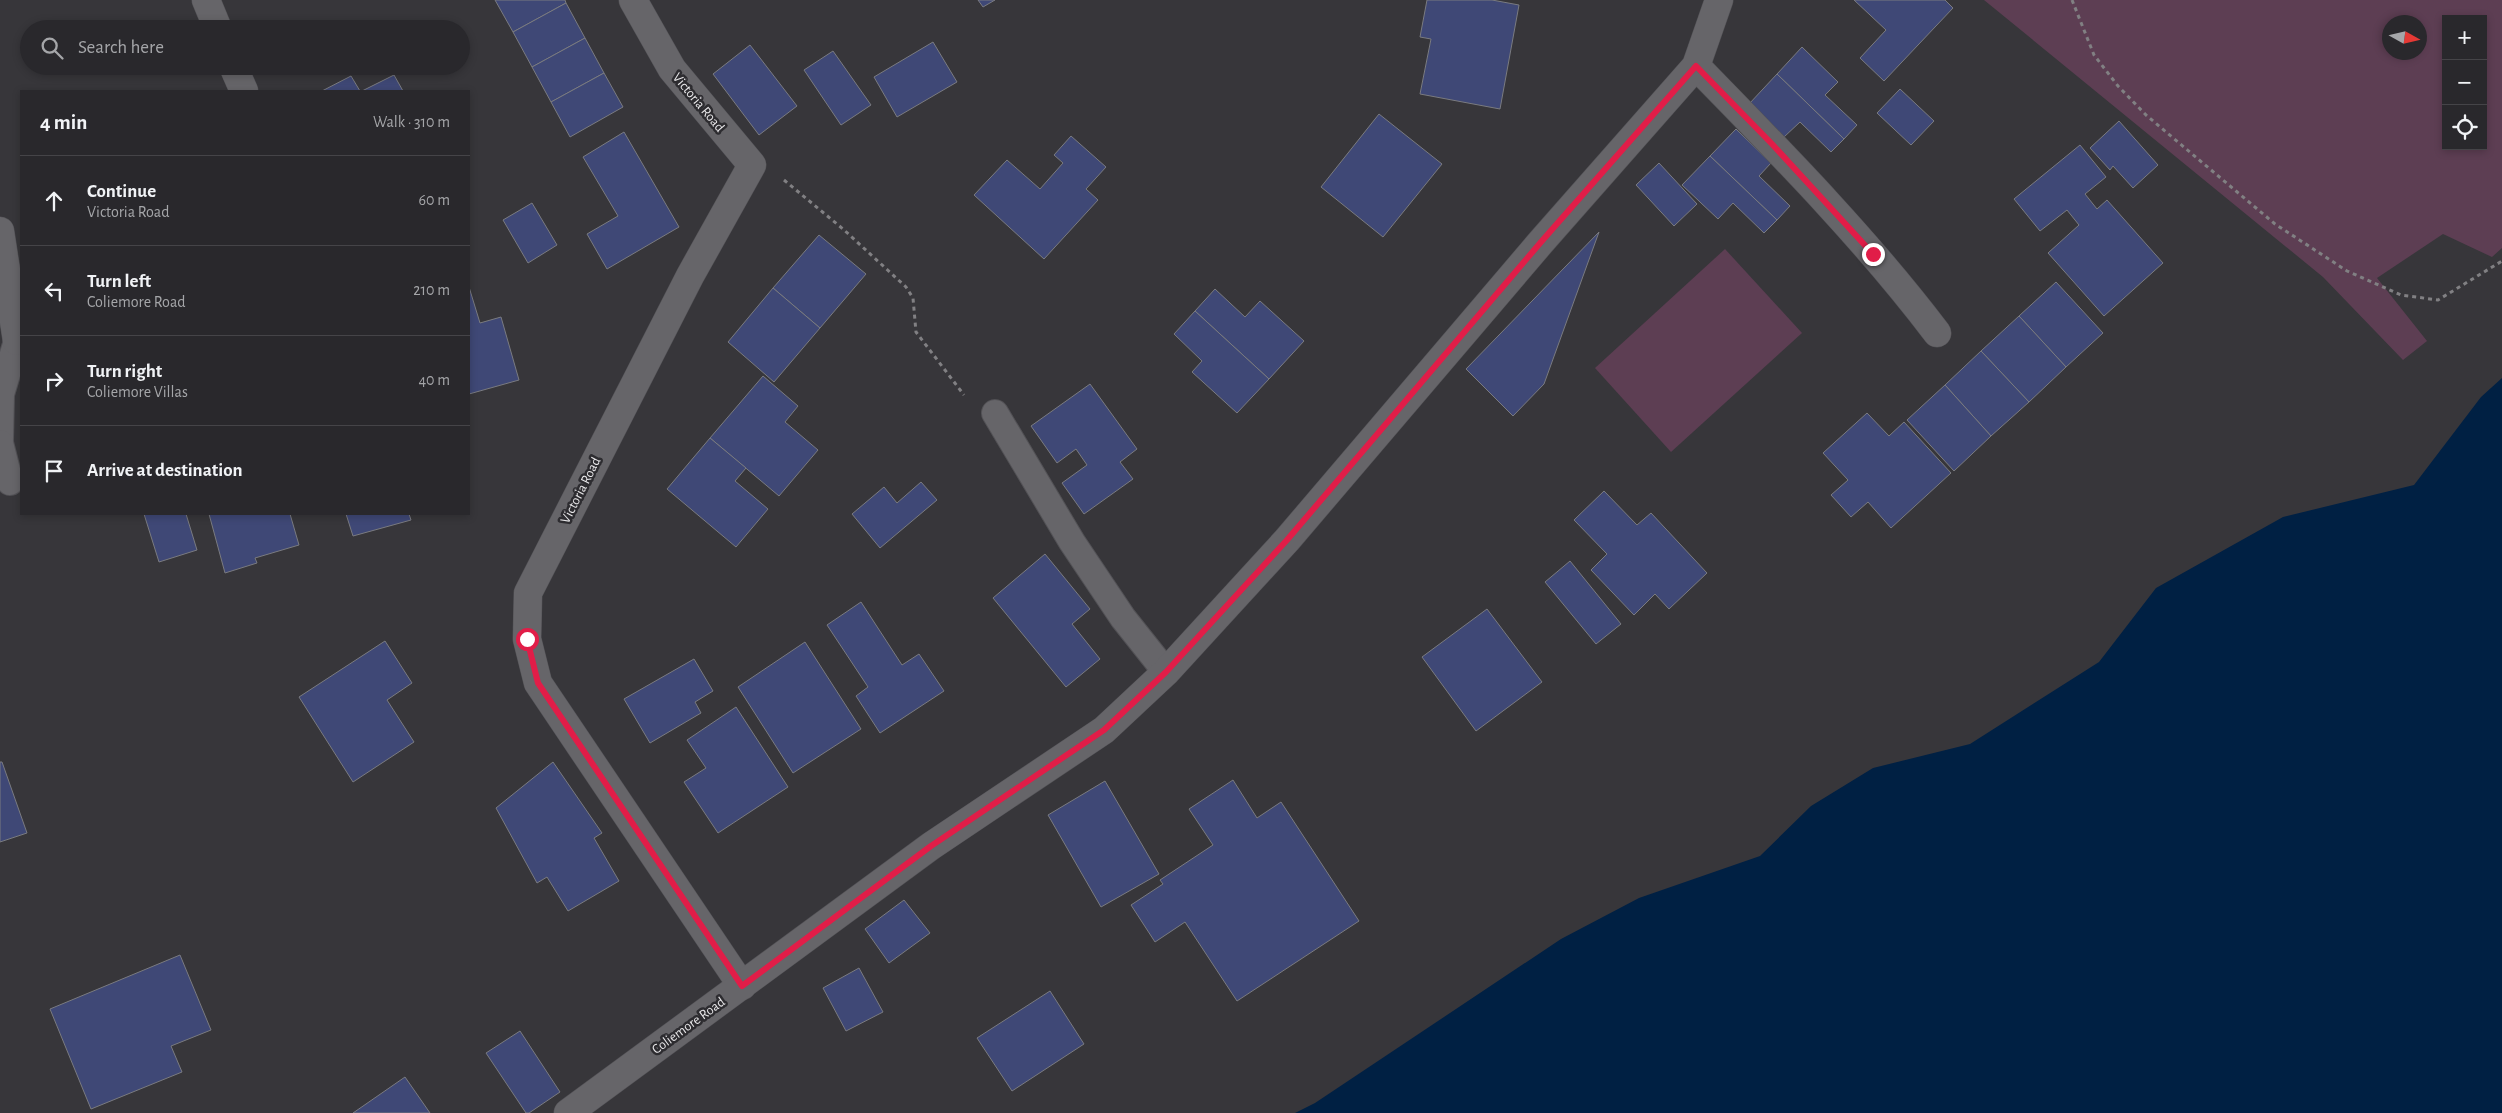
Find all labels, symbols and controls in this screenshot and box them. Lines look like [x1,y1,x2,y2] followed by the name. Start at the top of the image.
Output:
[2382,15,2427,60] north arrow
[2442,15,2487,150] map controls
[2442,15,2487,60] button: +
[20,20,470,75] search box
[38,34,66,62] icon: search
[78,38,164,57] text: Search here
[2442,60,2487,105] button: −
[670,70,727,135] street label: Victoria Road
[2442,105,2487,150] button: locate
[40,112,87,133] text: 4 min
[373,114,450,130] text: Walk · 310 m
[87,182,156,201] text: Continue
[40,187,68,215] icon: ahead
[419,192,450,208] text: 60 m
[87,204,170,220] text: Victoria Road
[1862,243,1885,266] route end
[87,272,151,291] text: Turn left
[40,277,68,305] icon: left
[413,282,450,298] text: 210 m
[87,294,186,310] text: Coliemore Road
[87,362,162,381] text: Turn right
[40,367,68,395] icon: right
[418,372,450,388] text: 40 m
[87,384,188,400] text: Coliemore Villas
[558,455,604,526] street label: Victoria Road
[40,457,68,485] icon: arrive
[87,461,243,480] text: Arrive at destination
[516,628,539,651] route start
[650,995,728,1057] street label: Coliemore Road

